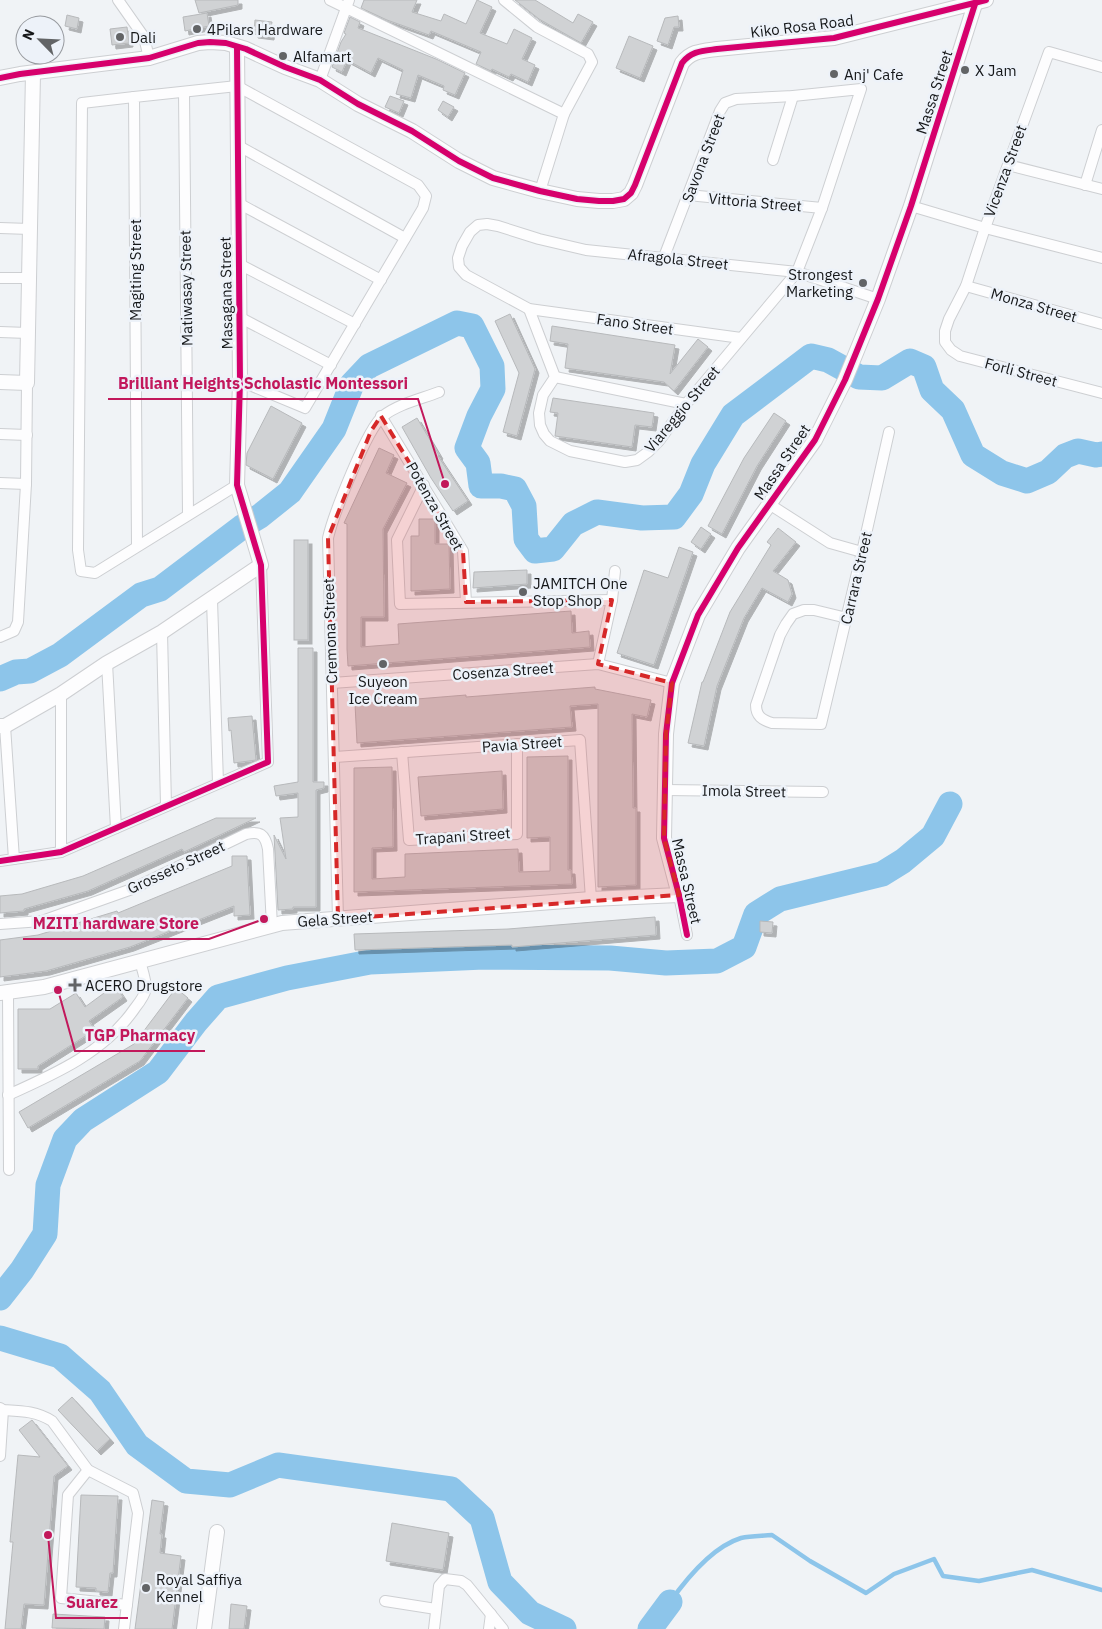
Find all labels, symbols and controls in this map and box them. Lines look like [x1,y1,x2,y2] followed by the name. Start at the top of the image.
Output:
[749,10,855,42] street label: Kiko Rosa Road
[15,15,65,65] north arrow
[207,20,323,39] place label: 4Pilars Hardware
[191,23,203,35] marker: 4Pilars Hardware
[18,26,38,43] text: N
[130,28,156,47] place label: Dali
[114,31,126,43] marker: Dali
[293,47,352,66] place label: Alfamart
[911,48,957,136] street label: Massa Street
[277,50,289,62] marker: Alfamart
[975,61,1017,80] place label: X Jam
[959,64,971,76] marker: X Jam
[844,65,903,84] place label: Anj' Cafe
[828,68,840,80] marker: Anj' Cafe
[677,111,729,205] street label: Savona Street
[980,122,1030,220] street label: Vicenza Street
[708,188,802,216] street label: Vittoria Street
[126,219,145,321] street label: Magiting Street
[175,230,197,346] street label: Matiwasay Street
[216,237,236,349] street label: Masagana Street
[627,244,729,274] street label: Afragola Street
[786,265,853,301] place label: Strongest Marketing
[857,277,869,289] marker: Strongest Marketing
[989,284,1079,326] street label: Monza Street
[595,309,675,339] street label: Fano Street
[983,353,1059,391] street label: Forli Street
[640,362,724,456] street label: Viareggio Street
[108,368,418,399] callout: Brilliant Heights Scholastic Montessori
[118,373,408,393] text: Brilliant Heights Scholastic Montessori
[750,420,814,504] street label: Massa Street
[402,458,468,554] street label: Potenza Street
[836,530,876,626] street label: Carrara Street
[533,574,627,610] place label: JAMITCH One Stop Shop
[319,578,341,684] street label: Cremona Street
[517,586,529,598] marker: JAMITCH One Stop Shop
[377,658,389,670] marker: Suyeon Ice Cream
[452,658,554,684] street label: Cosenza Street
[348,672,418,708] place label: Suyeon Ice Cream
[481,732,563,756] street label: Pavia Street
[702,781,786,801] street label: Imola Street
[415,823,511,849] street label: Trapani Street
[124,836,228,898] street label: Grosseto Street
[668,836,706,926] street label: Massa Street
[297,907,373,931] street label: Gela Street
[23,908,209,939] callout: MZITI hardware Store
[33,913,199,933] text: MZITI hardware Store
[85,976,203,995] place label: ACERO Drugstore
[69,979,81,991] marker: ACERO Drugstore
[75,1020,205,1051] callout: TGP Pharmacy
[85,1025,196,1045] text: TGP Pharmacy
[156,1570,242,1606] place label: Royal Saffiya Kennel
[140,1582,152,1594] marker: Royal Saffiya Kennel
[56,1587,128,1618] callout: Suarez
[66,1592,118,1612] text: Suarez

